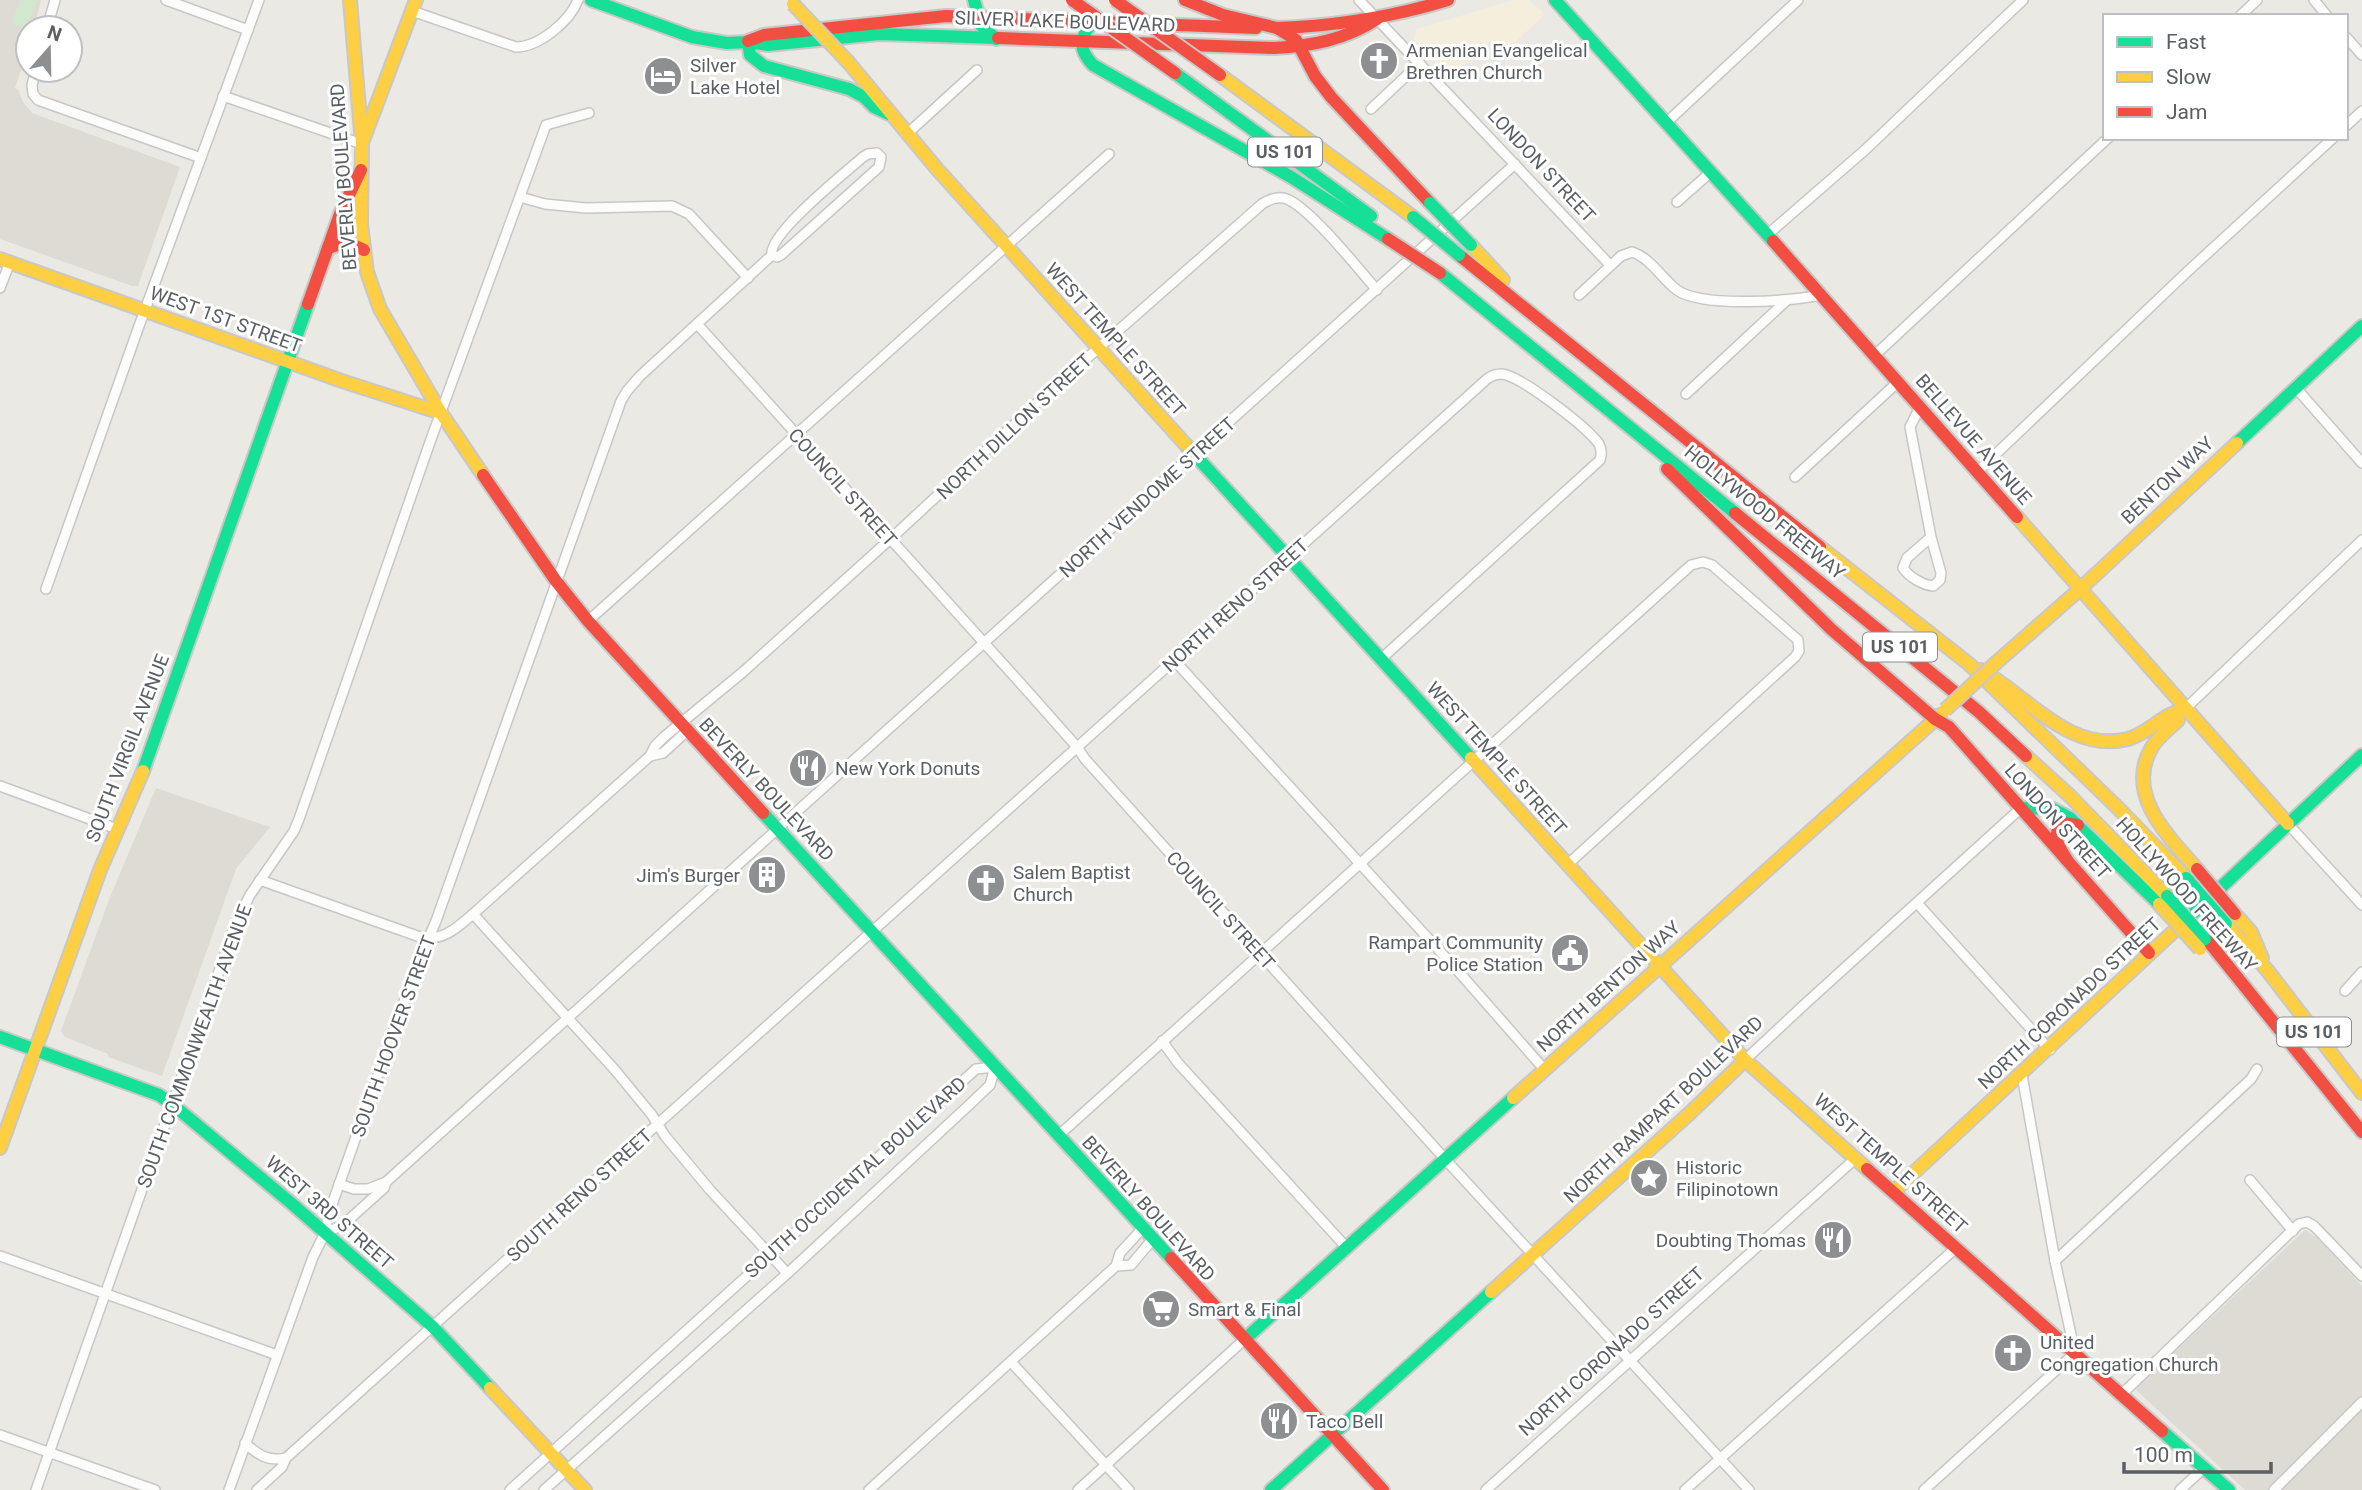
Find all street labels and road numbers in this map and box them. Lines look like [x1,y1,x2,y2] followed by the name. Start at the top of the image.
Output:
[954,6,1176,37] street label: SILVER LAKE BOULEVARD
[325,83,362,271] street label: BEVERLY BOULEVARD
[1483,104,1600,227] street label: LONDON STREET
[1248,138,1322,167] road number: US 101
[1041,258,1190,421] street label: WEST TEMPLE STREET
[147,281,305,358] street label: WEST 1ST STREET
[932,349,1097,504] street label: NORTH DILLON STREET
[1911,370,2037,509] street label: BELLEVUE AVENUE
[1055,412,1240,582] street label: NORTH VENDOME STREET
[783,423,902,551] street label: COUNCIL STREET
[2116,431,2219,529] street label: BENTON WAY
[1680,441,1850,585] street label: HOLLYWOOD FREEWAY
[1158,534,1313,677] street label: NORTH RENO STREET
[1863,632,1937,662] road number: US 101
[81,651,174,845] street label: SOUTH VIRGIL AVENUE
[1422,677,1571,840] street label: WEST TEMPLE STREET
[694,713,839,866] street label: BEVERLY BOULEVARD
[2000,759,2116,884] street label: LONDON STREET
[2111,812,2262,977] street label: HOLLYWOOD FREEWAY
[1161,846,1280,974] street label: COUNCIL STREET
[132,901,257,1191] street label: SOUTH COMMONWEALTH AVENUE
[1973,913,2165,1094] street label: NORTH CORONADO STREET
[1532,916,1685,1057] street label: NORTH BENTON WAY
[346,932,441,1140] street label: SOUTH HOOVER STREET
[1559,1011,1768,1208] street label: NORTH RAMPART BOULEVARD
[2277,1017,2351,1046] road number: US 101
[740,1072,971,1283] street label: SOUTH OCCIDENTAL BOULEVARD
[1809,1089,1972,1238] street label: WEST TEMPLE STREET
[502,1124,657,1267] street label: SOUTH RENO STREET
[1077,1131,1220,1286] street label: BEVERLY BOULEVARD
[261,1151,398,1274] street label: WEST 3RD STREET
[1514,1262,1709,1441] street label: NORTH CORONADO STREET

